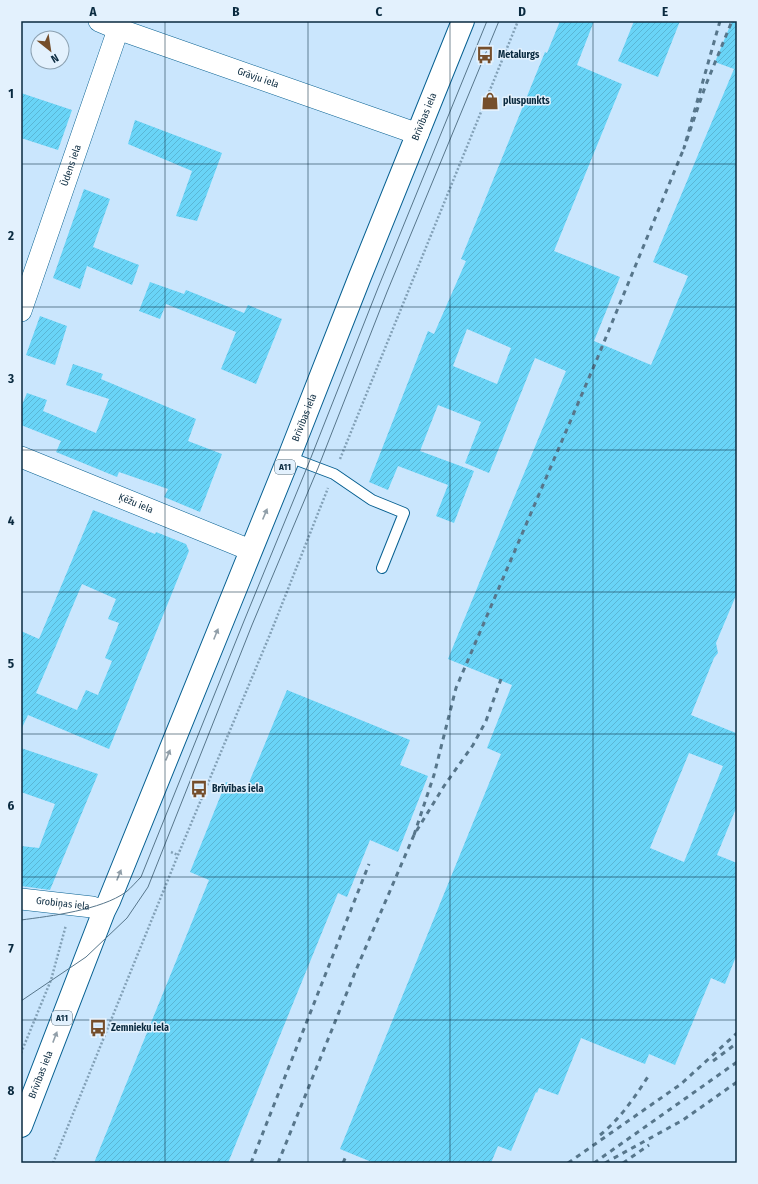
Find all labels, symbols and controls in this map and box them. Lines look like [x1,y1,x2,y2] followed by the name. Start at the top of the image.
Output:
[88,4,97,19] text: A
[232,4,240,19] text: B
[376,4,383,19] text: C
[518,4,526,19] text: D
[662,4,668,19] text: E
[30,30,70,70] north arrow
[475,45,495,65] bus stop icon: Metalurgs
[498,49,540,61] place label: Metalurgs
[49,51,61,66] text: N
[236,65,281,91] street label: Grāvju iela
[8,86,14,101] text: 1
[409,91,439,142] street label: Brīvības iela
[480,91,500,111] shop icon: pluspunkts
[503,95,550,107] place label: pluspunkts
[58,143,84,188] street label: Ūdens iela
[7,228,14,243] text: 2
[7,371,14,386] text: 3
[290,392,319,443] street label: Brīvības iela
[275,460,295,474] road number: A11
[116,491,155,516] street label: Ķēžu iela
[263,507,269,519] one-way arrow
[8,513,15,528] text: 4
[214,627,220,639] one-way arrow
[8,656,14,671] text: 5
[165,748,171,760] one-way arrow
[189,779,209,799] bus stop icon: Brīvības iela
[212,783,263,795] place label: Brīvības iela
[8,798,15,813] text: 6
[116,870,122,881] one-way arrow
[35,895,90,913] street label: Grobiņas iela
[8,941,14,956] text: 7
[52,1011,72,1025] road number: A11
[88,1018,108,1038] bus stop icon: Zemnieku iela
[111,1022,169,1034] place label: Zemnieku iela
[53,1031,59,1043] one-way arrow
[26,1049,55,1100] street label: Brīvības iela
[8,1083,15,1098] text: 8

